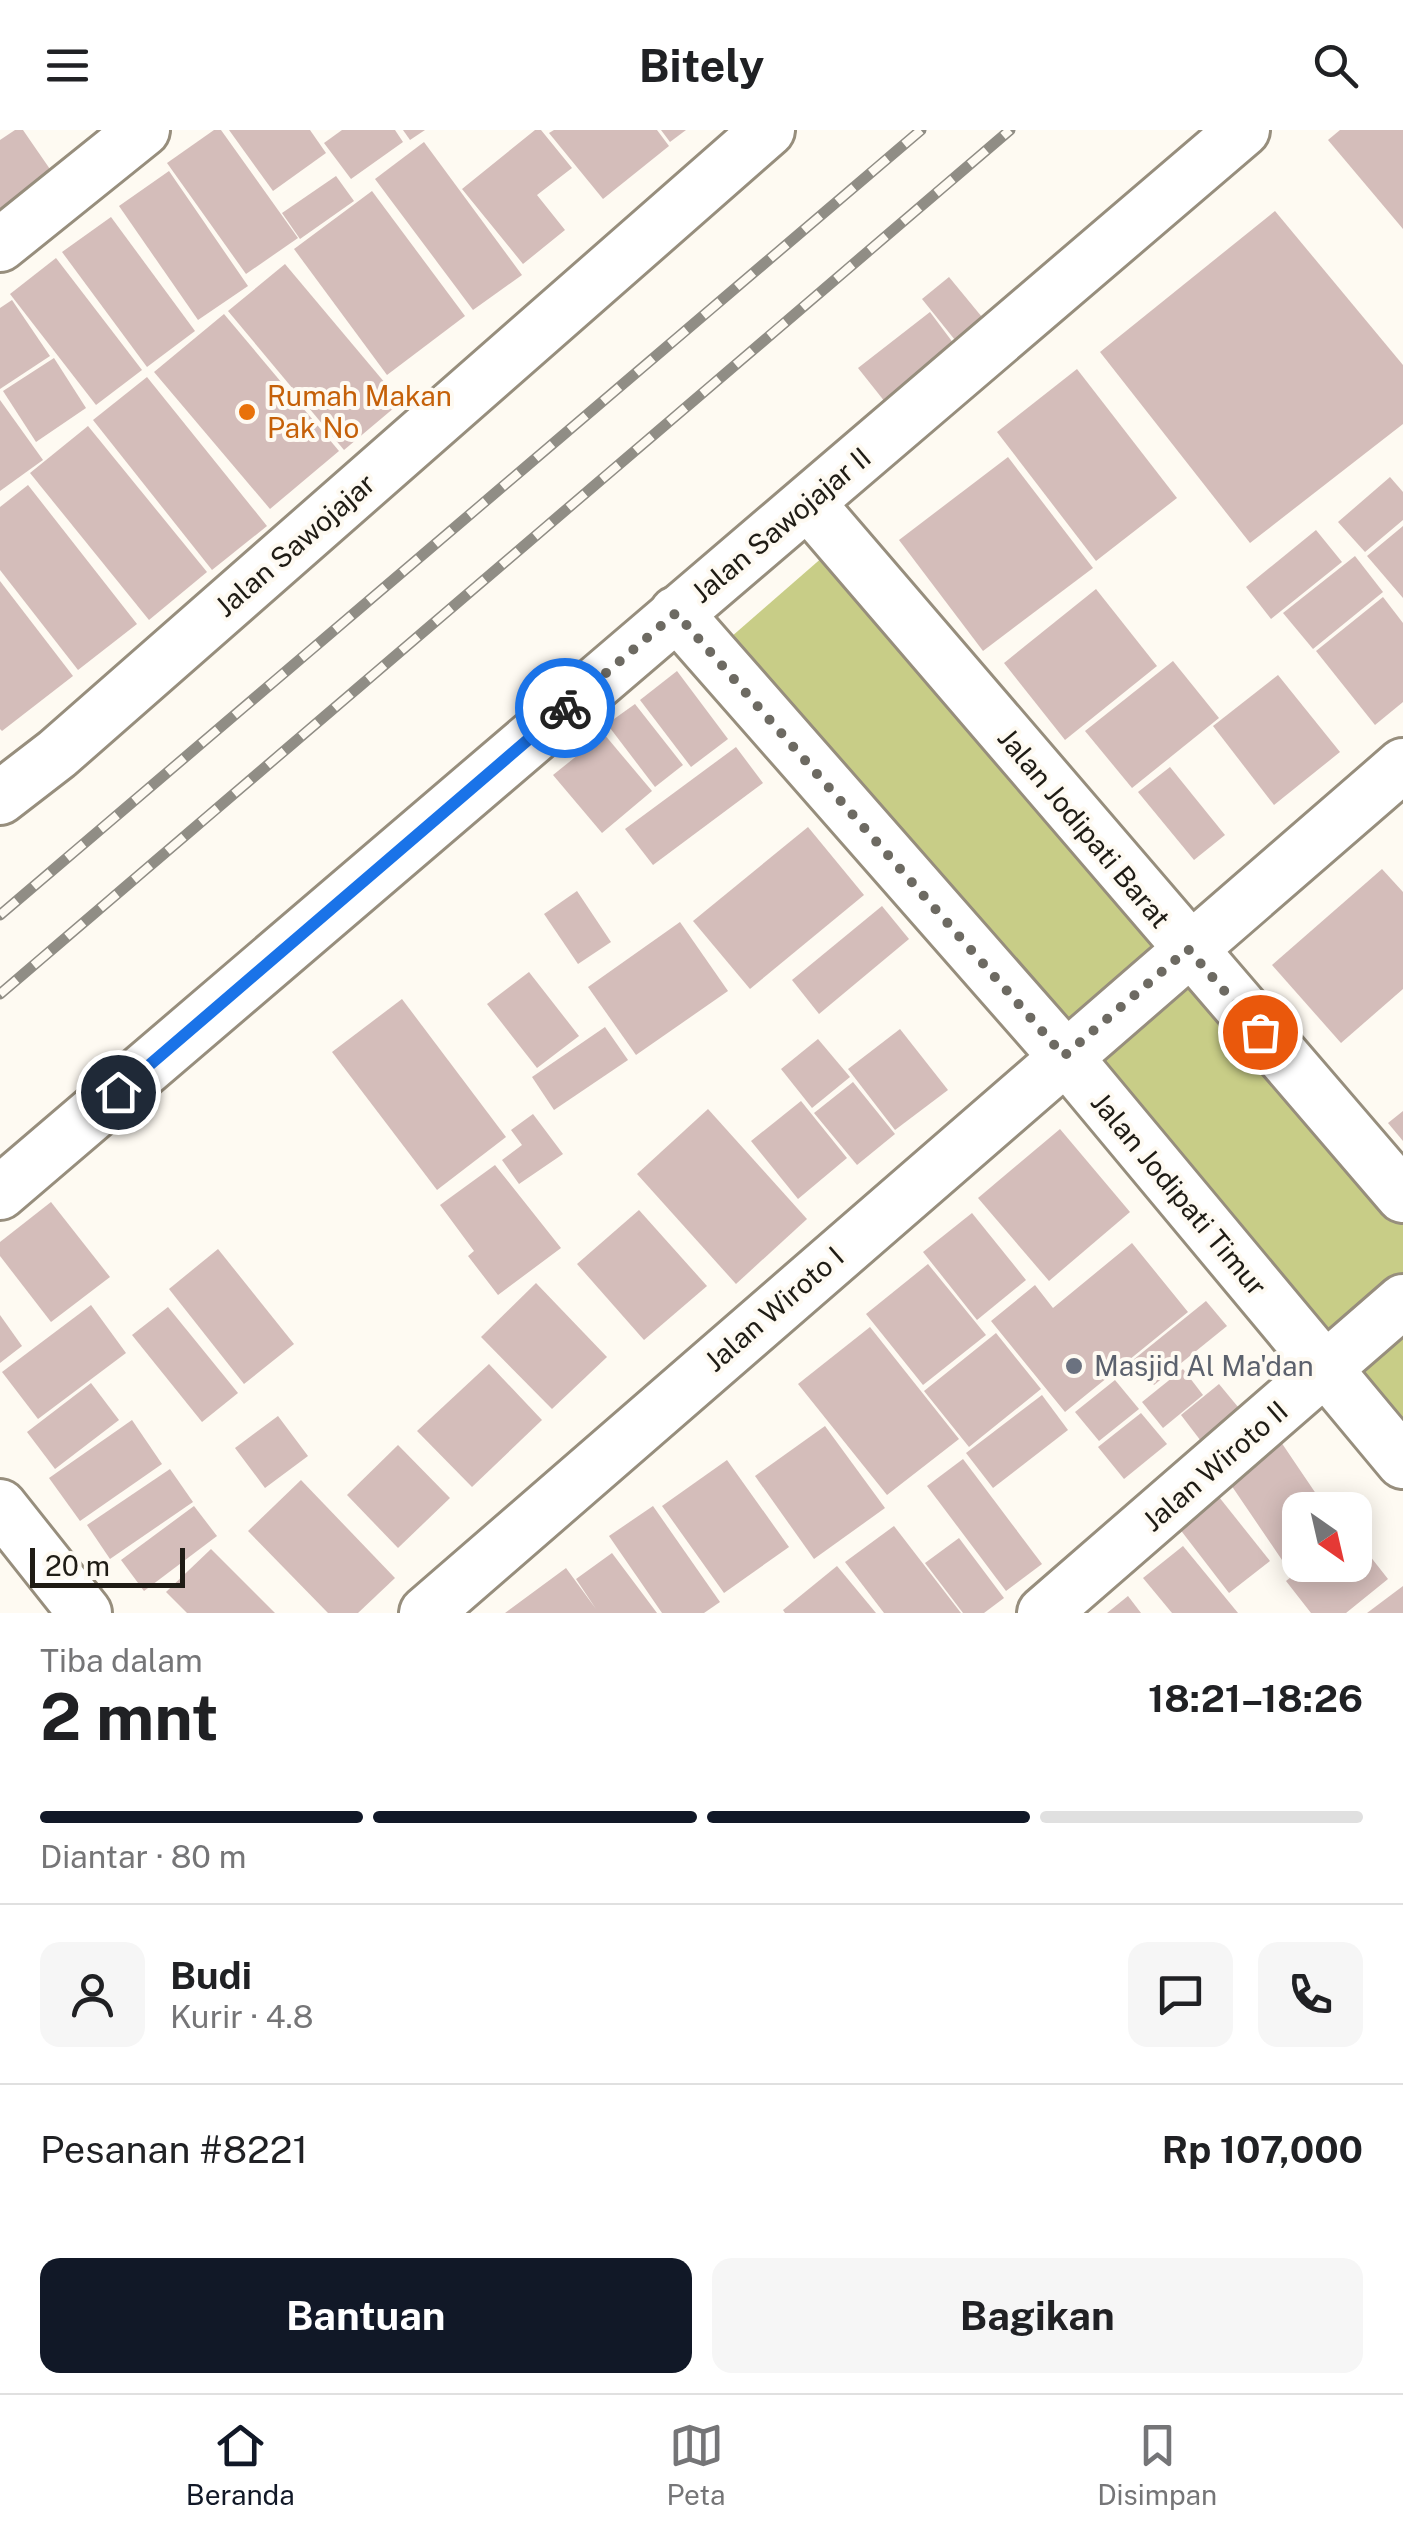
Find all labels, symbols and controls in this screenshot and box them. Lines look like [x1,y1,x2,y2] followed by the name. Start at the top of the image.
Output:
[40,38,95,93] icon: menu
[1308,38,1363,93] icon: search
[639,39,764,92] text: Bitely
[267,379,452,444] place label: Rumah Makan Pak No
[236,401,258,423] marker: Rumah Makan Pak No
[684,440,877,609] street label: Jalan Sawojajar II
[208,466,381,623] street label: Jalan Sawojajar
[515,658,615,758] courier
[538,681,593,736] icon: bike
[991,721,1177,934] street label: Jalan Jodipati Barat
[1218,990,1303,1075] pin
[1233,1005,1288,1060] icon: bag
[76,1050,161,1135] pin
[91,1065,146,1120] icon: home
[1085,1085,1274,1302] street label: Jalan Jodipati Timur
[698,1239,850,1378] street label: Jalan Wiroto I
[1094,1349,1314,1382] place label: Masjid Al Ma'dan
[1063,1355,1085,1377] marker: Masjid Al Ma'dan
[1136,1394,1294,1537] street label: Jalan Wiroto II
[1282,1492,1372,1582] north arrow
[1282,1492,1372,1582] map controls
[30,1543,185,1588] scale bar
[45,1549,110,1582] text: 20 m
[40,1642,203,1679] text: Tiba dalam
[1148,1676,1363,1721] text: 18:21–18:26
[40,1678,219,1755] text: 2 mnt
[40,1838,246,1875] text: Diantar · 80 m
[40,1942,145,2047] button: person
[1128,1942,1233,2047] button: chat
[1258,1942,1363,2047] button: phone
[170,1953,252,1998] text: Budi
[170,1998,314,2035] text: Kurir · 4.8
[40,2127,308,2172] text: Pesanan #8221
[1162,2127,1363,2172] text: Rp 107,000
[40,2258,692,2373] button: Bantuan
[712,2258,1363,2373] button: Bagikan
[186,2418,295,2511] tab: Beranda
[666,2418,726,2511] tab: Peta
[1097,2418,1217,2511] tab: Disimpan

